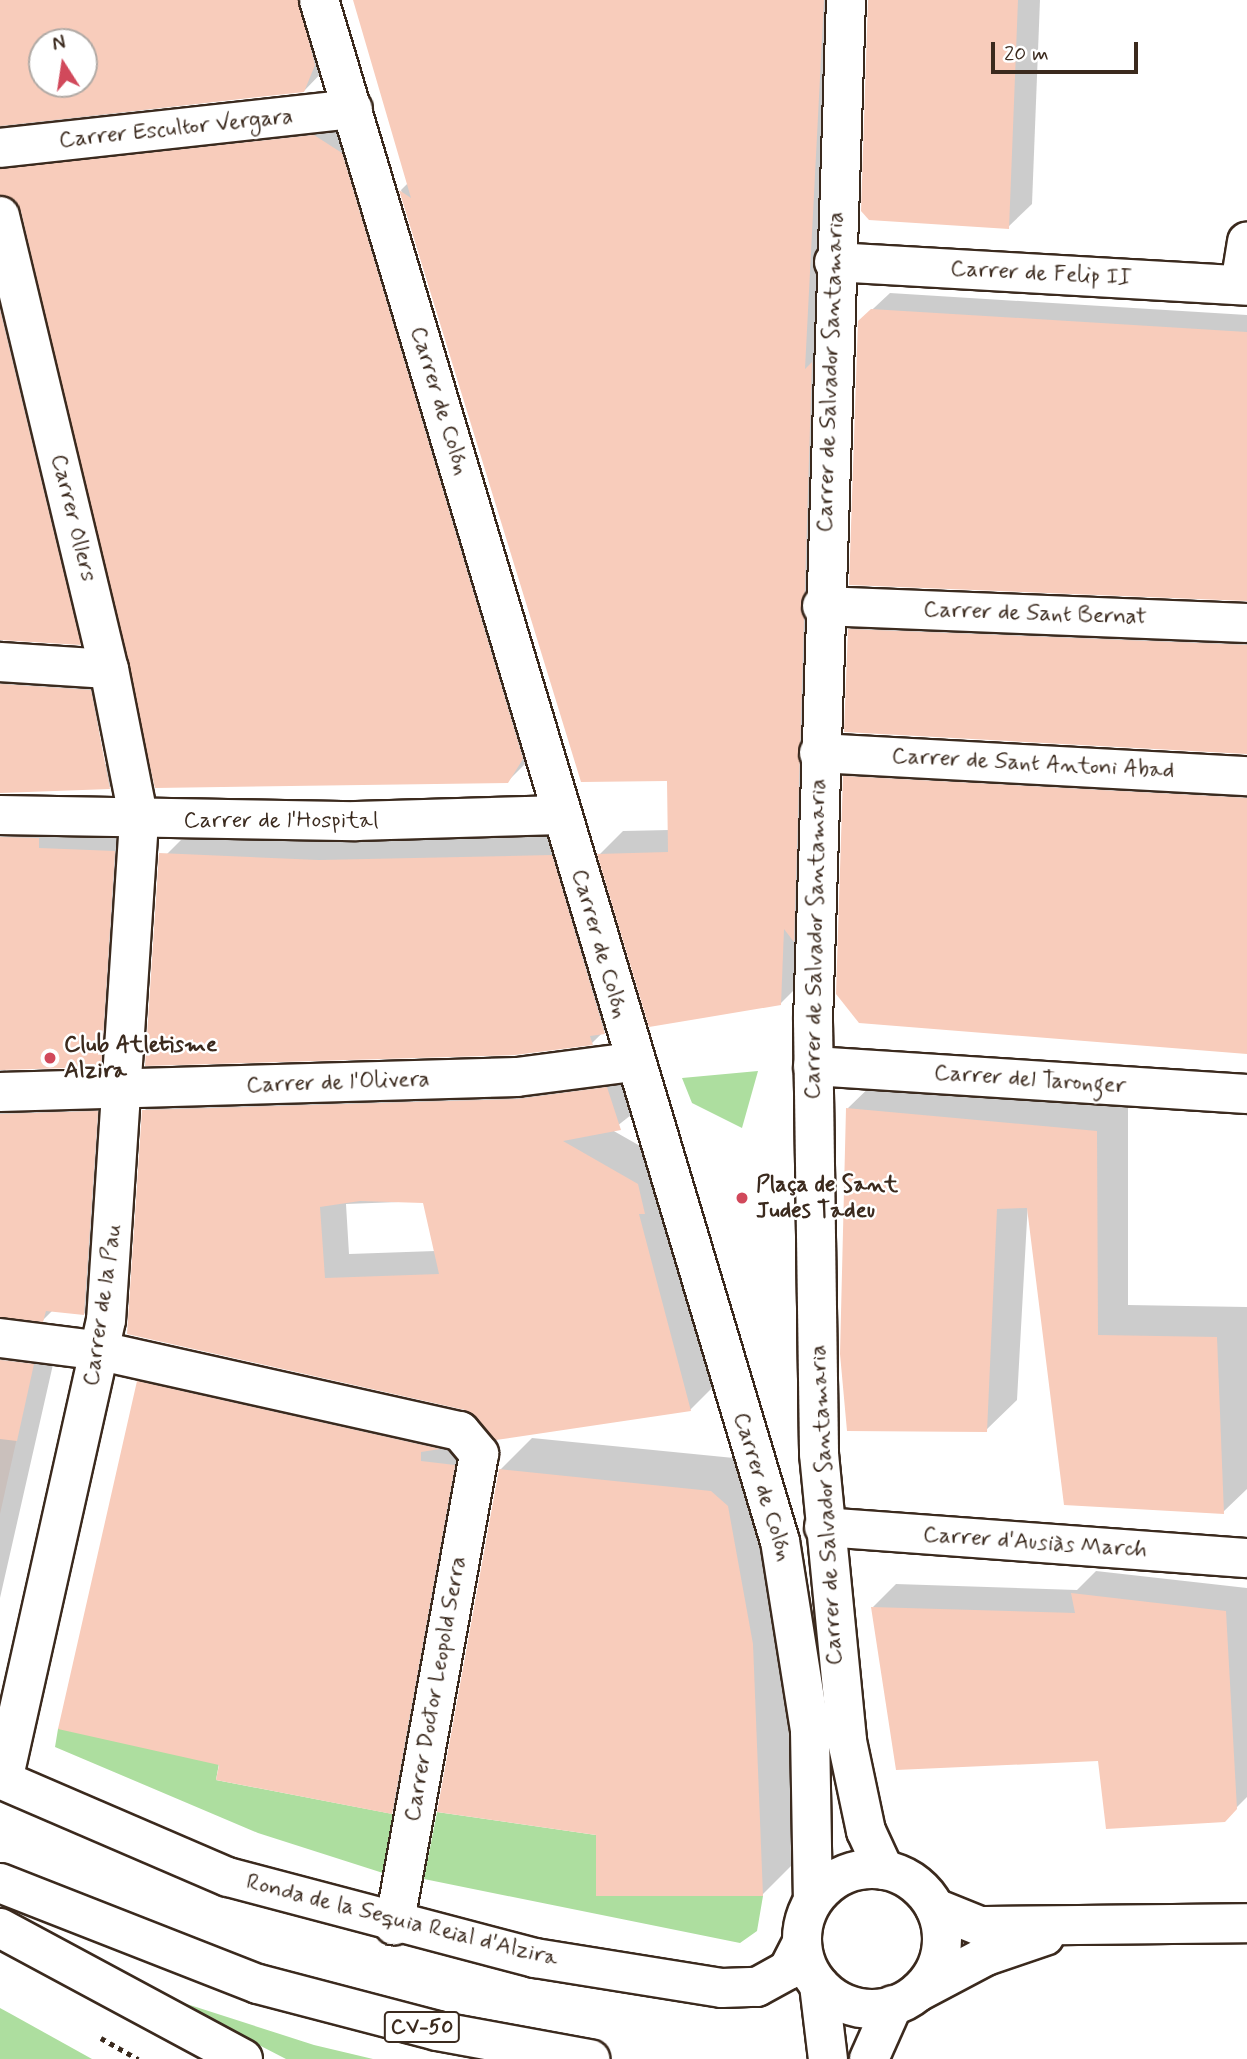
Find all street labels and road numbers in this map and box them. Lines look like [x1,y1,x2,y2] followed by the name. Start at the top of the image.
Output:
[56,103,296,155] street label: Carrer Escultor Vergara
[812,219,850,525] street label: Carrer de Salvador Santamaria
[950,255,1132,293] street label: Carrer de Felip II
[403,322,475,480] street label: Carrer de Colón
[43,450,103,586] street label: Carrer Ollers
[918,596,1152,632] street label: Carrer de Sant Bernat
[893,743,1173,785] street label: Carrer de Sant Antoni Abad
[800,786,832,1092] street label: Carrer de Salvador Santamaria
[183,807,379,835] street label: Carrer de l'Hospital
[564,865,634,1023] street label: Carrer de Colón
[933,1060,1127,1100] street label: Carrer del Taronger
[246,1066,430,1100] street label: Carrer de l'Olivera
[78,1224,128,1386] street label: Carrer de la Pau
[805,1351,849,1659] street label: Carrer de Salvador Santamaria
[726,1408,798,1566] street label: Carrer de Colón
[924,1522,1146,1564] street label: Carrer d'Ausiàs March
[399,1552,473,1826] street label: Carrer Doctor Leopold Serra
[244,1869,560,1973] street label: Ronda de la Sequia Reial d'Alzira
[384,2010,460,2044] road number: CV-50

